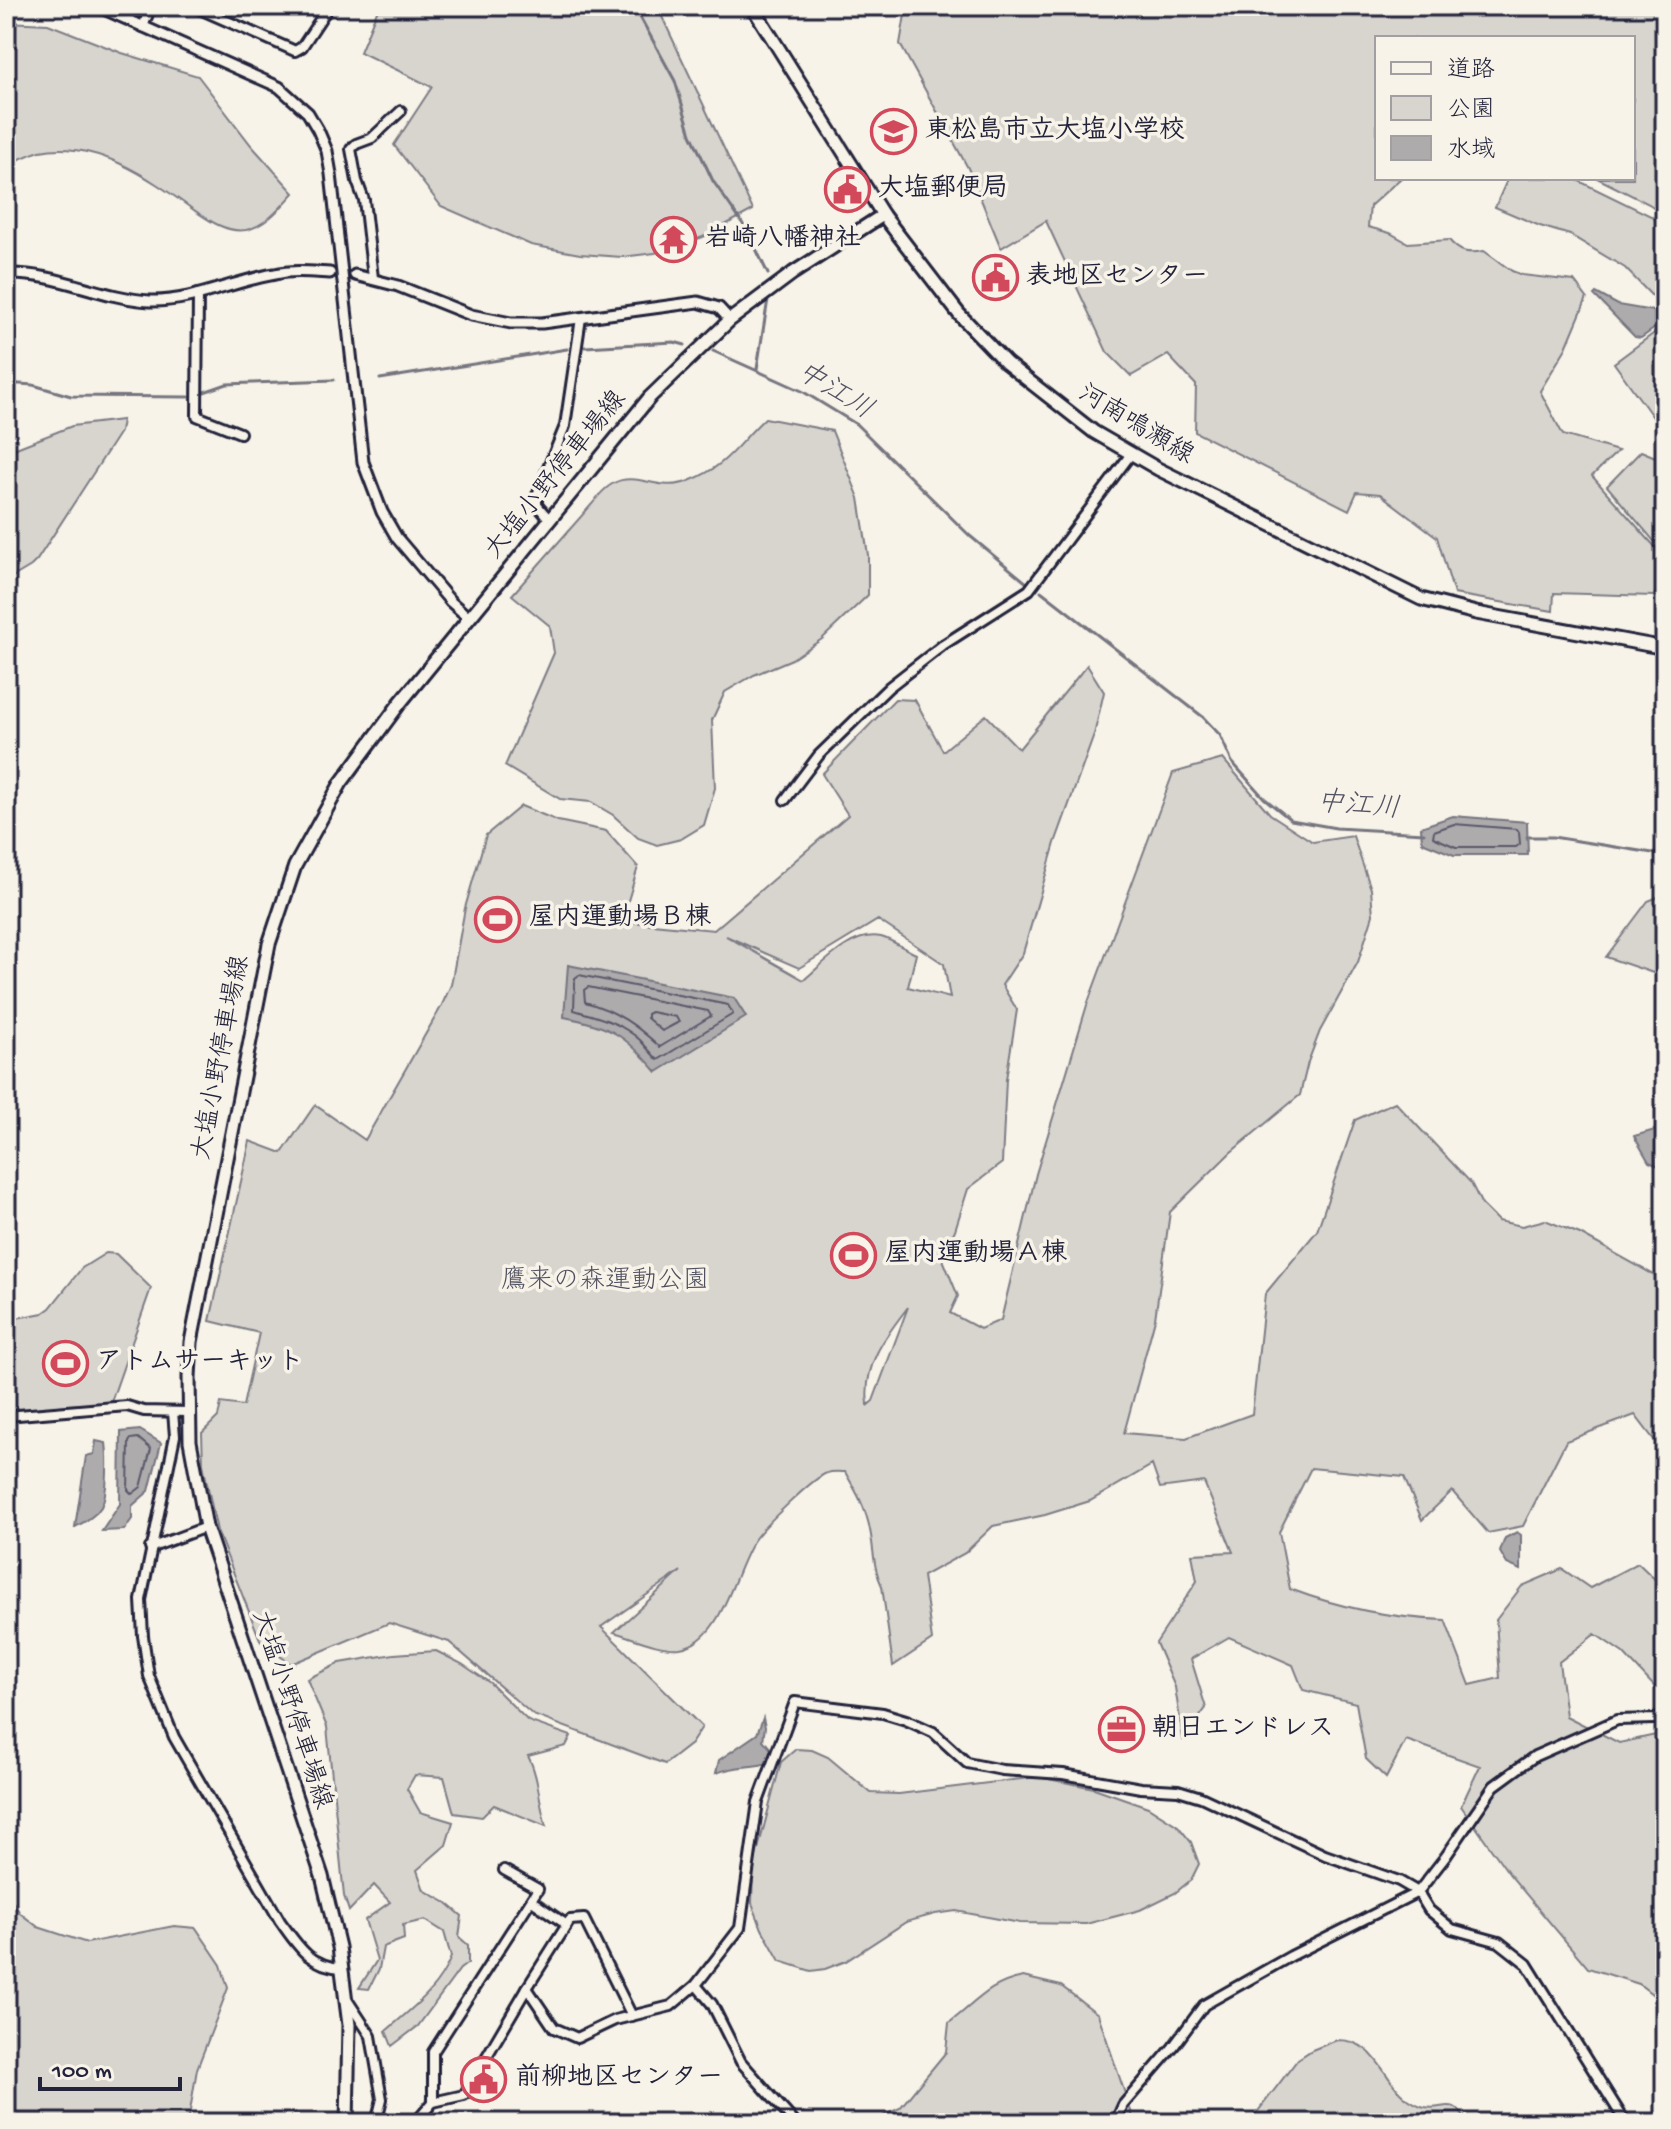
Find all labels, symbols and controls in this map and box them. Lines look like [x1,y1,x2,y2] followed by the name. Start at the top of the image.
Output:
[1375,36,1635,180] legend
[1447,56,1495,86] text: 道路
[1447,97,1495,126] text: 公園
[870,108,918,156] school or university icon: 東松島市立大塩小学校
[925,115,1185,148] place label: 東松島市立大塩小学校
[1447,136,1495,166] text: 水域
[823,166,871,214] public building icon: 大塩郵便局
[878,173,1008,206] place label: 大塩郵便局
[650,216,698,264] temple icon: 岩崎八幡神社
[705,223,861,256] place label: 岩崎八幡神社
[971,254,1019,302] public building icon: 表地区センター
[1026,261,1208,294] place label: 表地区センター
[790,355,879,428] water label: 中江川
[1071,378,1200,473] street label: 河南鳴瀬線
[478,384,634,567] street label: 大塩小野停車場線
[1315,786,1401,827] water label: 中江川
[474,895,522,943] sports icon: 屋内運動場Ｂ棟
[529,902,711,935] place label: 屋内運動場Ｂ棟
[186,953,258,1163] street label: 大塩小野停車場線
[830,1231,878,1279] sports icon: 屋内運動場Ａ棟
[885,1238,1067,1271] place label: 屋内運動場Ａ棟
[501,1265,709,1298] park label: 鷹来の森運動公園
[41,1339,89,1387] sports icon: アトムサーキット
[96,1348,304,1379] place label: アトムサーキット
[243,1606,339,1814] street label: 大塩小野停車場線
[1097,1706,1145,1754] office icon: 朝日エンドレス
[1152,1714,1334,1746] place label: 朝日エンドレス
[40,2041,180,2091] scale bar
[460,2055,508,2103] public building icon: 前柳地区センター
[51,2058,112,2087] text: 100 m
[515,2062,723,2095] place label: 前柳地区センター

